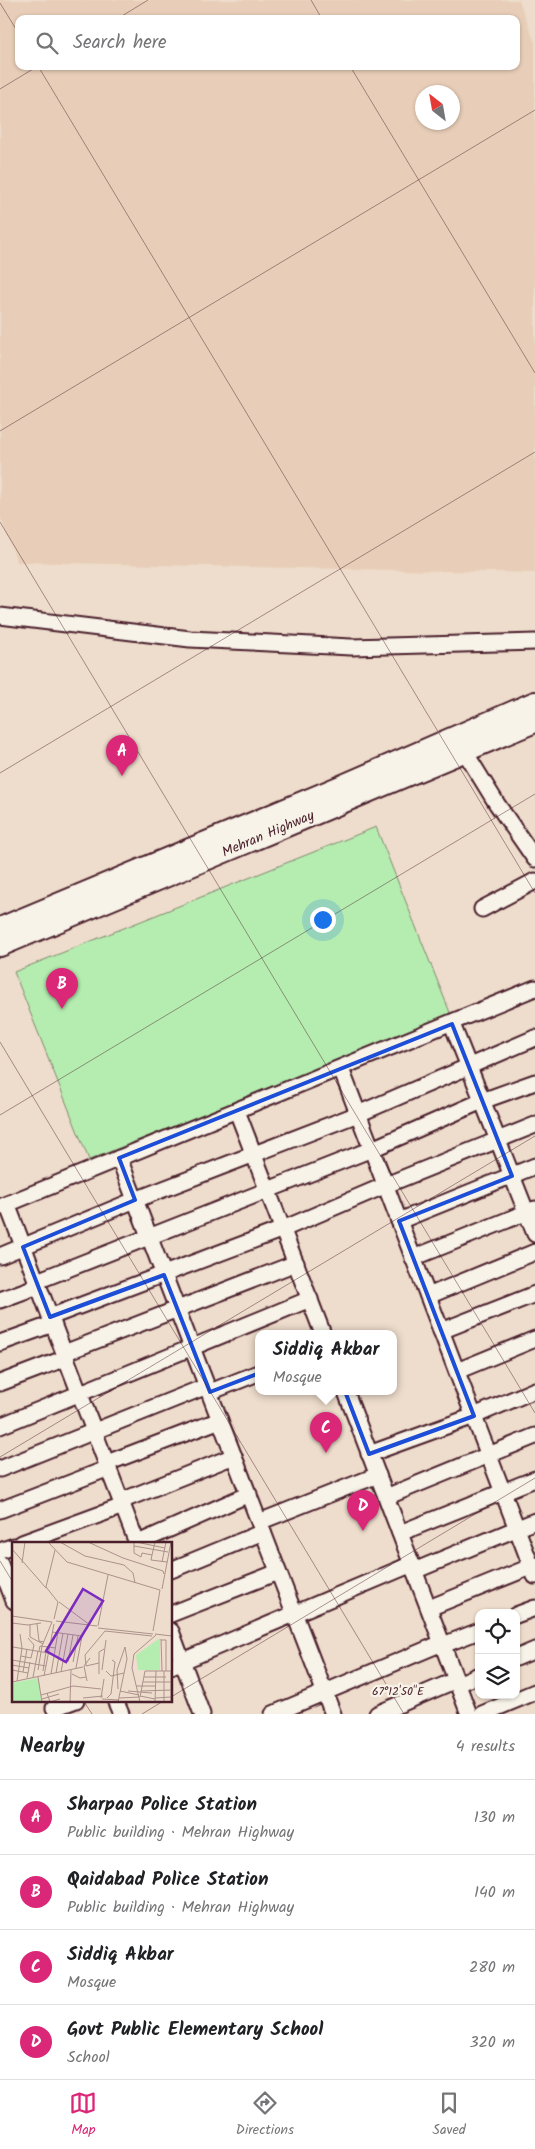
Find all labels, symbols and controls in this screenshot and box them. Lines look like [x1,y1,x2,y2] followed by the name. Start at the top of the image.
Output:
[15,15,520,70] search box
[73,28,167,58] text: Search here
[33,29,61,57] icon: search
[415,85,460,130] north arrow
[106,735,138,776] pin: A
[218,804,318,863] street label: Mehran Highway
[310,907,336,933] your location
[46,968,78,1009] pin: B
[255,1330,397,1395] popup
[273,1335,379,1365] text: Siddiq Akbar
[273,1365,322,1390] text: Mosque
[310,1412,342,1453] pin: C
[347,1490,379,1531] pin: D
[12,1542,172,1702] inset map
[475,1609,520,1699] map controls
[475,1609,520,1654] button: locate
[475,1654,520,1699] button: layers
[372,1682,425,1701] text: 67°12'50"E
[20,1730,85,1763] text: Nearby
[456,1734,515,1759] text: 4 results
[67,1790,257,1820] text: Sharpao Police Station
[31,1805,41,1830] text: A
[474,1805,515,1830] text: 130 m
[67,1820,294,1845] text: Public building · Mehran Highway
[67,1865,269,1895] text: Qaidabad Police Station
[31,1880,41,1905] text: B
[474,1880,515,1905] text: 140 m
[67,1895,294,1920] text: Public building · Mehran Highway
[67,1940,174,1970] text: Siddiq Akbar
[31,1955,41,1980] text: C
[469,1955,515,1980] text: 280 m
[67,1970,116,1995] text: Mosque
[67,2015,323,2045] text: Govt Public Elementary School
[31,2030,41,2055] text: D
[469,2030,515,2055] text: 320 m
[67,2045,110,2070] text: School
[69,2089,97,2141] tab: Map
[236,2089,294,2141] tab: Directions
[432,2089,466,2141] tab: Saved

